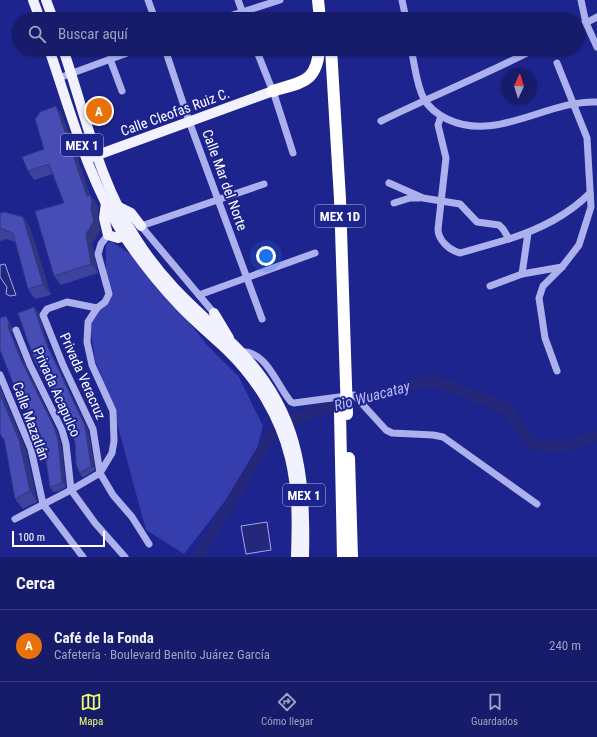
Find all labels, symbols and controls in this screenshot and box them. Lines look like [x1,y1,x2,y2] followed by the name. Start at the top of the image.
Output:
[12,12,585,56] search box
[26,23,48,45] icon: search
[58,25,128,43] text: Buscar aquí
[501,68,537,104] north arrow
[118,85,232,139] street label: Calle Cleofas Ruiz C.
[86,96,112,126] pin: A
[199,127,251,233] street label: Calle Mar del Norte
[61,134,103,156] road number: MEX 1
[315,205,365,227] road number: MEX 1D
[256,246,276,266] your location
[57,330,109,422] street label: Privada Veracruz
[30,345,84,439] street label: Privada Acapulco
[332,377,413,415] water label: Rio Wuacatay
[9,380,53,462] street label: Calle Mazatlán
[283,484,325,506] road number: MEX 1
[12,529,105,548] scale bar
[18,531,45,544] text: 100 m
[16,573,55,593] text: Cerca
[54,629,154,647] text: Café de la Fonda
[25,638,33,653] text: A
[549,638,581,653] text: 240 m
[54,647,270,662] text: Cafetería · Boulevard Benito Juárez García
[79,691,103,728] tab: Mapa
[261,691,313,728] tab: Cómo llegar
[471,691,518,728] tab: Guardados

